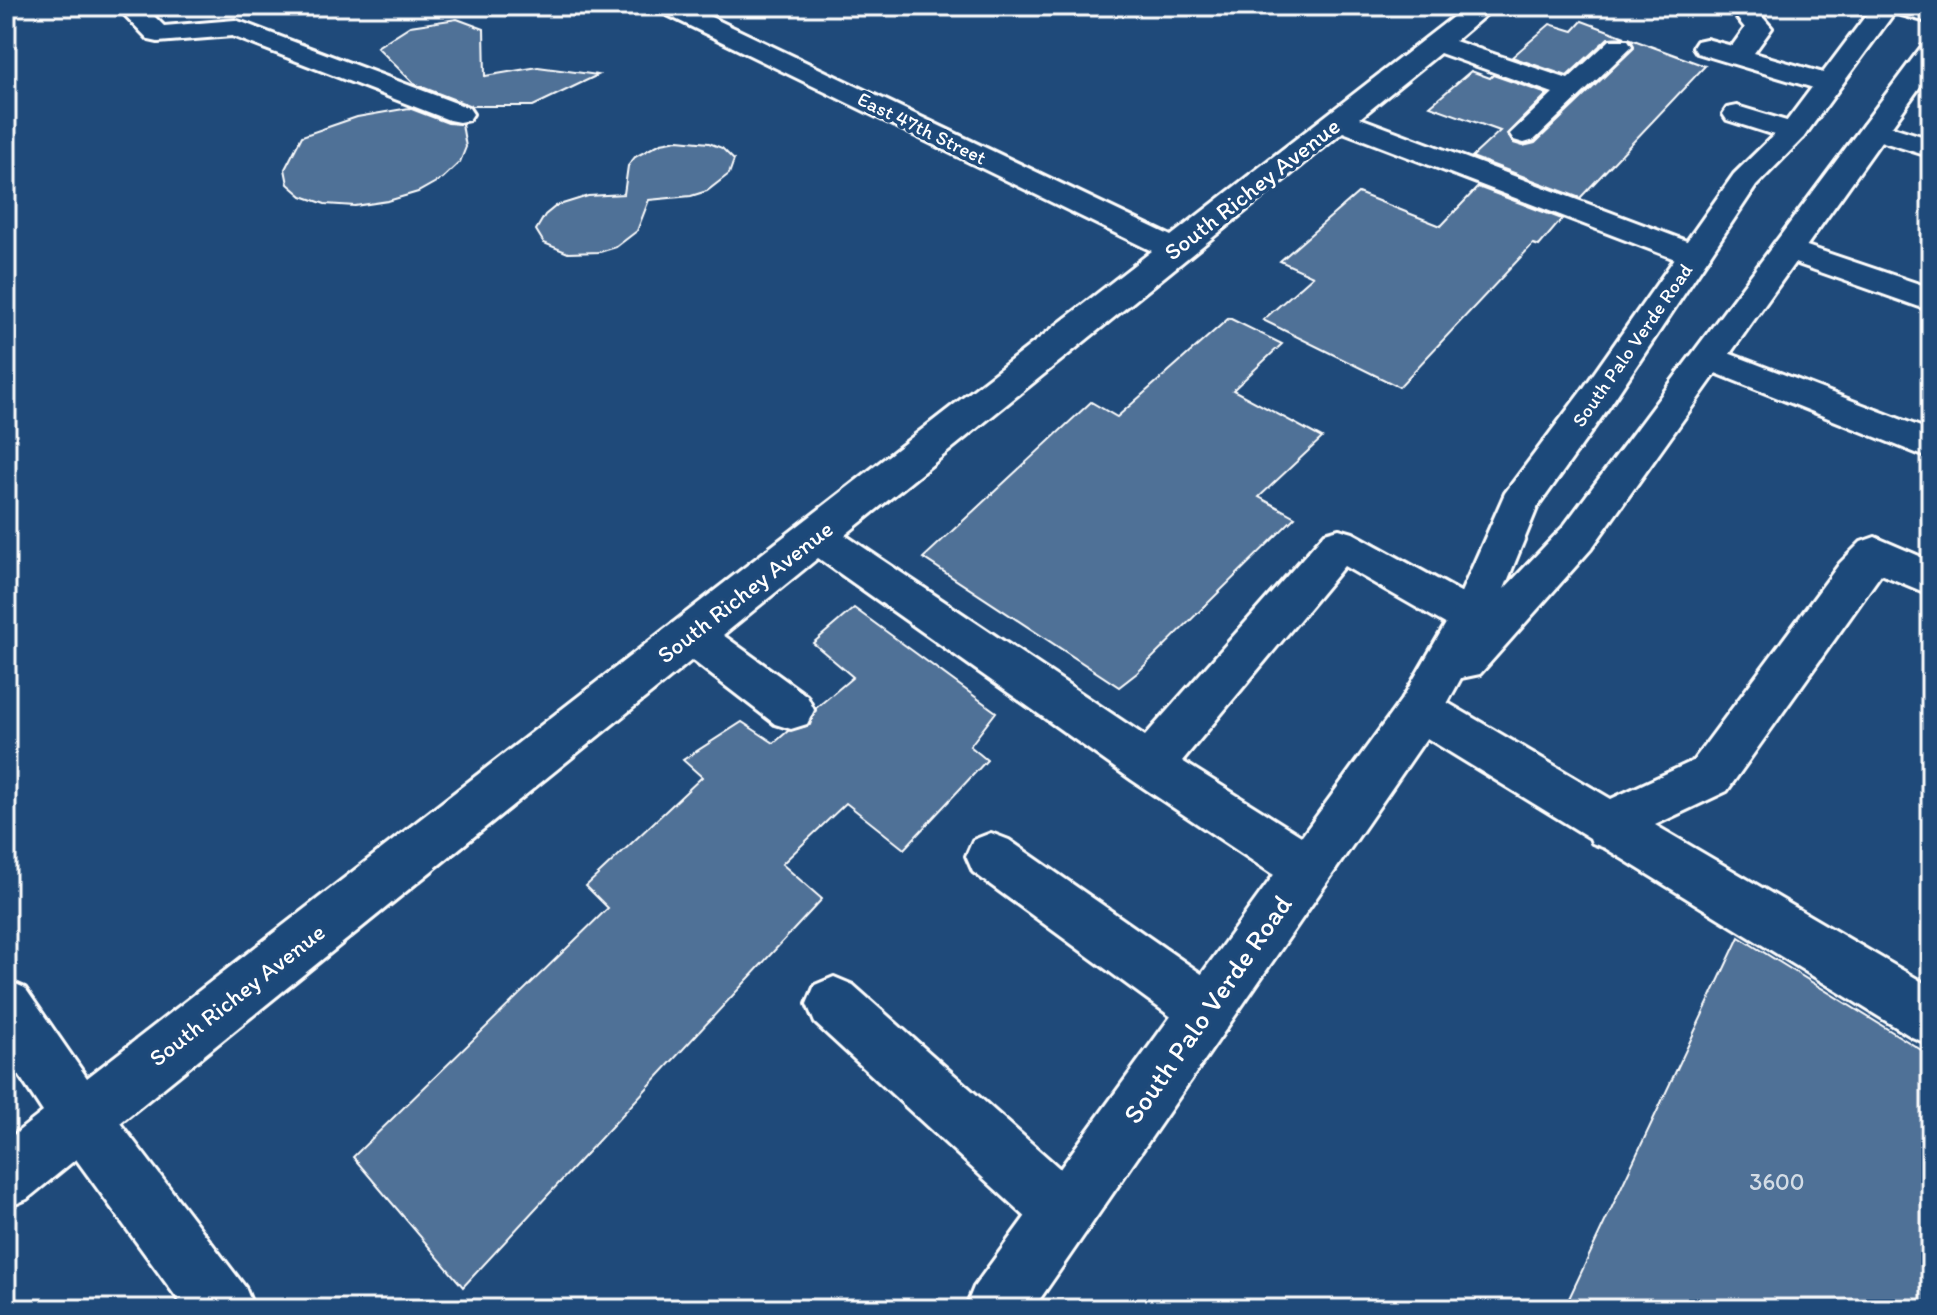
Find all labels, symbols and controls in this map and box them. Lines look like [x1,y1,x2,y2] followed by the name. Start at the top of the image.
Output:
[854,86,990,170] street label: East 47th Street
[1158,111,1345,266] street label: South Richey Avenue
[1567,259,1697,431] street label: South Palo Verde Road
[651,514,838,669] street label: South Richey Avenue
[1115,888,1299,1130] street label: South Palo Verde Road
[143,917,330,1072] street label: South Richey Avenue
[1749,1167,1805,1196] house number: 3600

